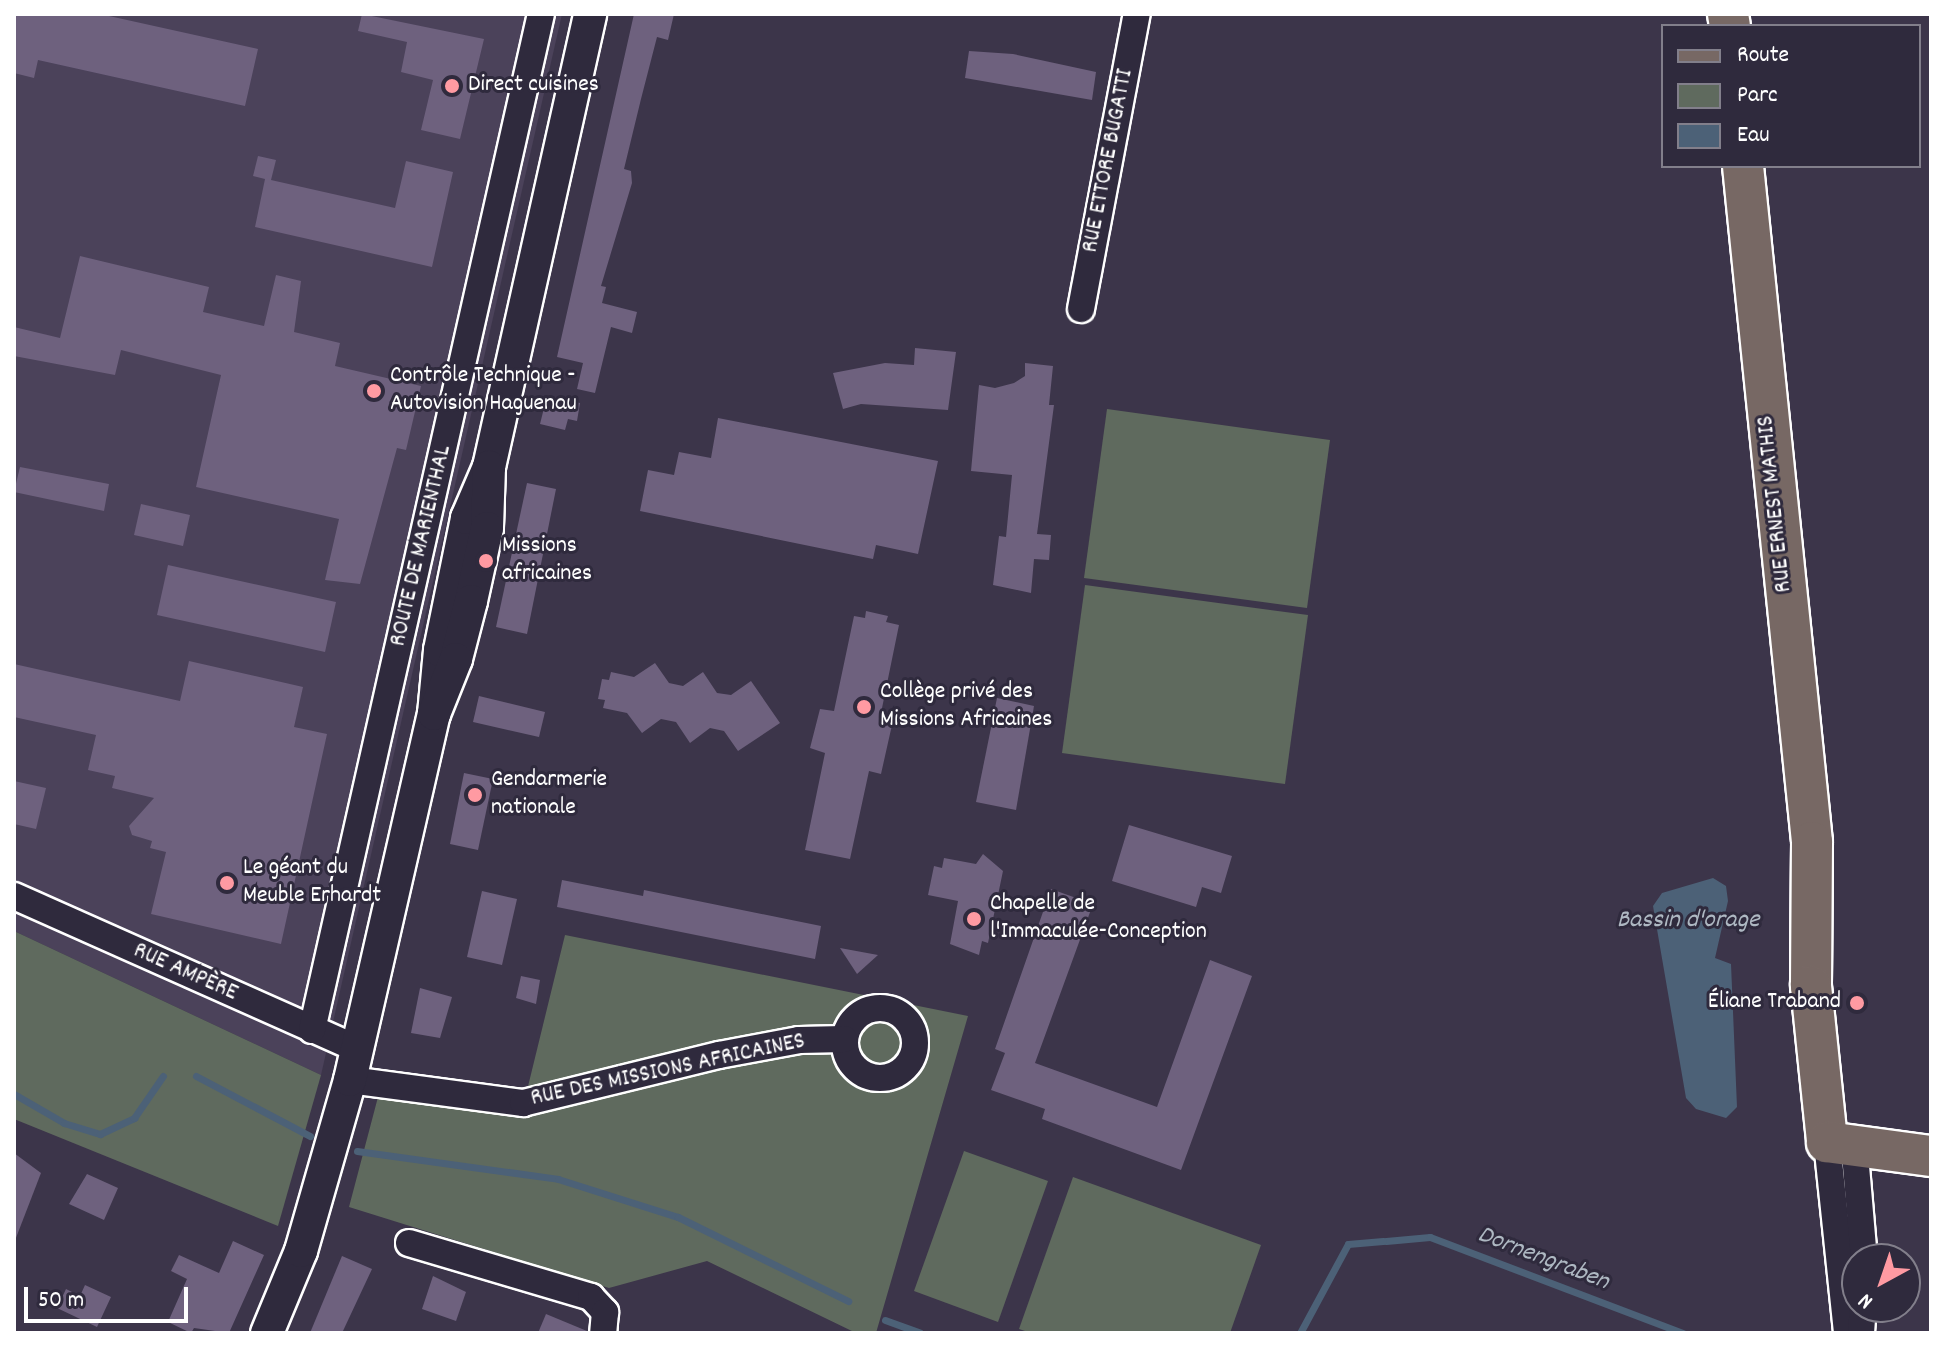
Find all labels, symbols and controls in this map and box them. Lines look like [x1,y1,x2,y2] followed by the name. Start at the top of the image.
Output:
[1661,24,1921,168] legend
[1737,39,1789,73] text: Route
[1077,67,1141,255] street label: RUE ETTORE BUGATTI
[468,72,599,100] place label: Direct cuisines
[443,77,461,95] marker: Direct cuisines
[1737,79,1778,113] text: Parc
[1737,119,1770,153] text: Eau
[390,363,577,419] place label: Contrôle Technique - Autovision Haguenau
[365,382,383,400] marker: Contrôle Technique - Autovision Haguenau
[1752,414,1800,594] street label: RUE ERNEST MATHIS
[385,443,459,649] street label: ROUTE DE MARIENTHAL
[502,533,592,589] place label: Missions africaines
[477,552,495,570] marker: Missions africaines
[880,679,1052,735] place label: Collège privé des Missions Africaines
[855,698,873,716] marker: Collège privé des Missions Africaines
[491,767,607,823] place label: Gendarmerie nationale
[466,786,484,804] marker: Gendarmerie nationale
[243,855,381,911] place label: Le géant du Meuble Erhardt
[218,874,236,892] marker: Le géant du Meuble Erhardt
[990,891,1207,947] place label: Chapelle de l'Immaculée-Conception
[1617,905,1759,937] water label: Bassin d'orage
[965,910,983,928] marker: Chapelle de l'Immaculée-Conception
[128,937,242,1009] street label: RUE AMPÈRE
[1708,989,1841,1017] place label: Éliane Traband
[1848,994,1866,1012] marker: Éliane Traband
[528,1028,808,1114] street label: RUE DES MISSIONS AFRICAINES
[1473,1220,1613,1298] water label: Dornengraben
[1841,1243,1921,1323] north arrow
[28,1271,192,1321] scale bar
[38,1284,84,1318] text: 50 m
[1852,1285,1881,1316] text: N

